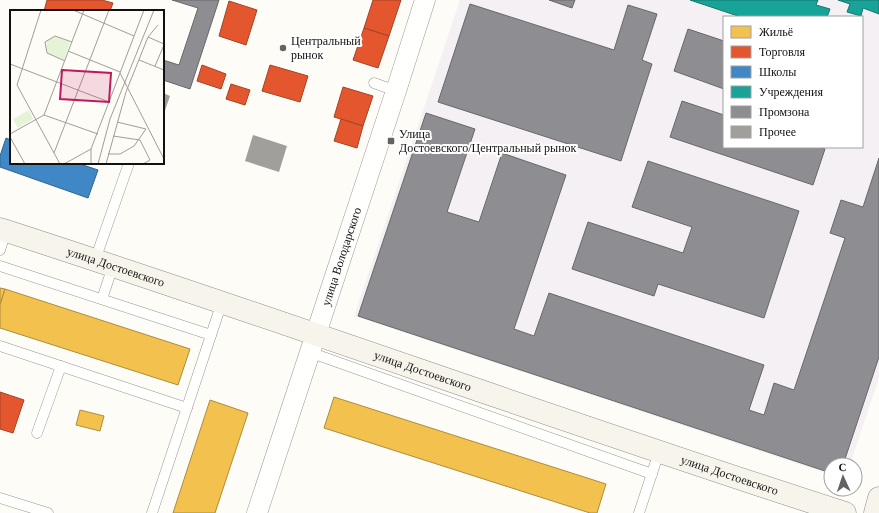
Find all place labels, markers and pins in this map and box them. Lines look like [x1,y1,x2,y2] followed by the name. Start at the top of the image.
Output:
[291,34,361,62] place label: Центральный рынок
[278,43,288,53] marker: Центральный рынок
[399,127,577,155] place label: Улица Достоевского/Центральный рынок
[386,136,396,146] marker: Улица Достоевского/Центральный рынок

